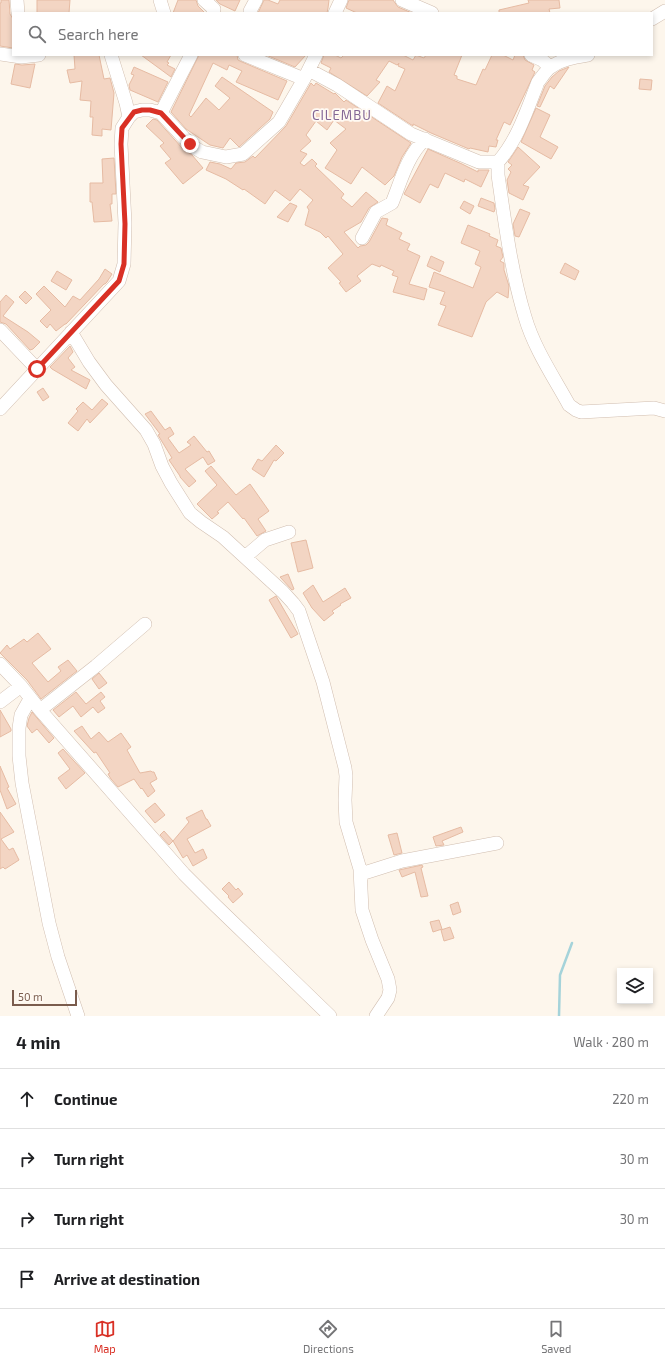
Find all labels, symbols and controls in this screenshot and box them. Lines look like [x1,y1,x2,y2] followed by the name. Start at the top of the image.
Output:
[12,12,653,56] search box
[26,23,48,45] icon: search
[58,25,139,43] text: Search here
[312,107,372,123] district label: CILEMBU
[181,135,199,153] route end
[28,360,46,378] route start
[617,968,653,1004] map controls
[617,968,653,1004] button: layers
[12,988,77,1007] scale bar
[18,990,43,1003] text: 50 m
[16,1032,60,1052] text: 4 min
[573,1034,649,1050] text: Walk · 280 m
[16,1088,38,1110] icon: ahead
[54,1090,117,1108] text: Continue
[612,1091,649,1107] text: 220 m
[16,1148,38,1170] icon: right
[54,1150,124,1168] text: Turn right
[620,1151,649,1167] text: 30 m
[16,1208,38,1230] icon: right
[54,1210,124,1228] text: Turn right
[620,1211,649,1227] text: 30 m
[16,1268,38,1290] icon: arrive
[54,1270,200,1288] text: Arrive at destination
[94,1318,116,1355] tab: Map
[303,1318,354,1355] tab: Directions
[541,1318,571,1355] tab: Saved

